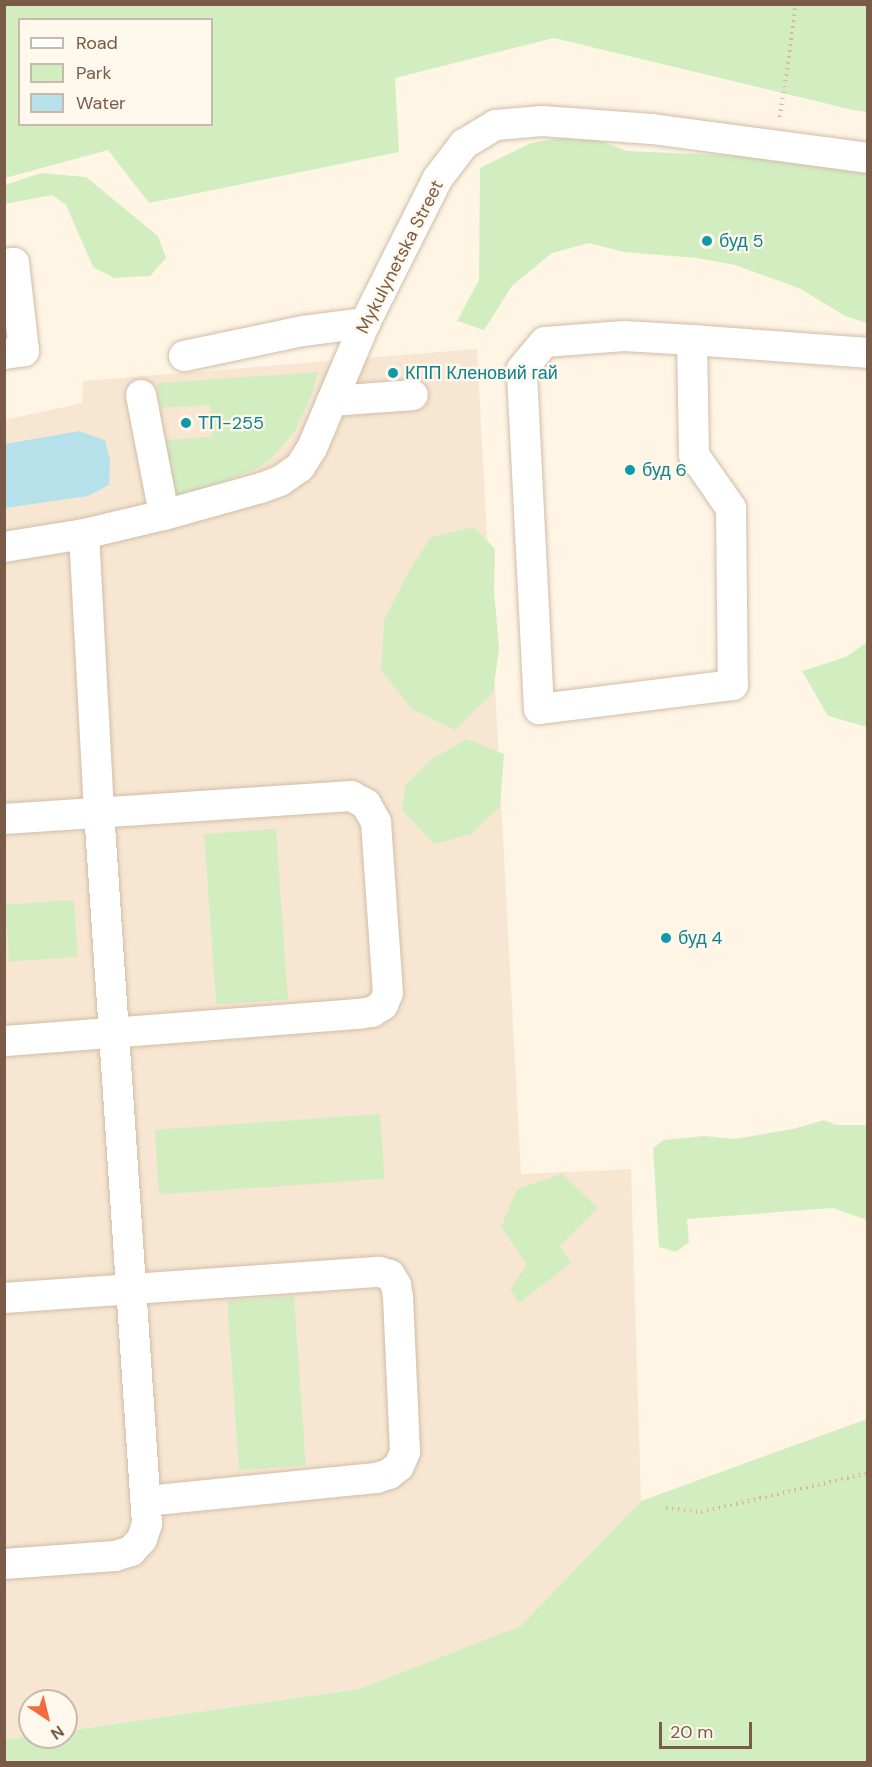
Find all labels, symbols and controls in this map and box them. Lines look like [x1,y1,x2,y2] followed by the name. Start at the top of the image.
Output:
[18,18,213,126] legend
[76,31,118,55] text: Road
[76,61,112,85] text: Park
[76,91,126,115] text: Water
[352,177,448,337] street label: Mykulynetska Street
[719,230,764,252] place label: буд 5
[700,234,714,248] marker: буд 5
[405,362,558,384] place label: КПП Кленовий гай
[386,366,400,380] marker: КПП Кленовий гай
[198,412,264,434] place label: ТП-255
[179,416,193,430] marker: ТП-255
[642,459,687,481] place label: буд 6
[623,463,637,477] marker: буд 6
[678,927,723,949] place label: буд 4
[659,931,673,945] marker: буд 4
[18,1689,78,1749] north arrow
[662,1710,755,1748] scale bar
[670,1720,713,1744] text: 20 m
[47,1721,68,1744] text: N

